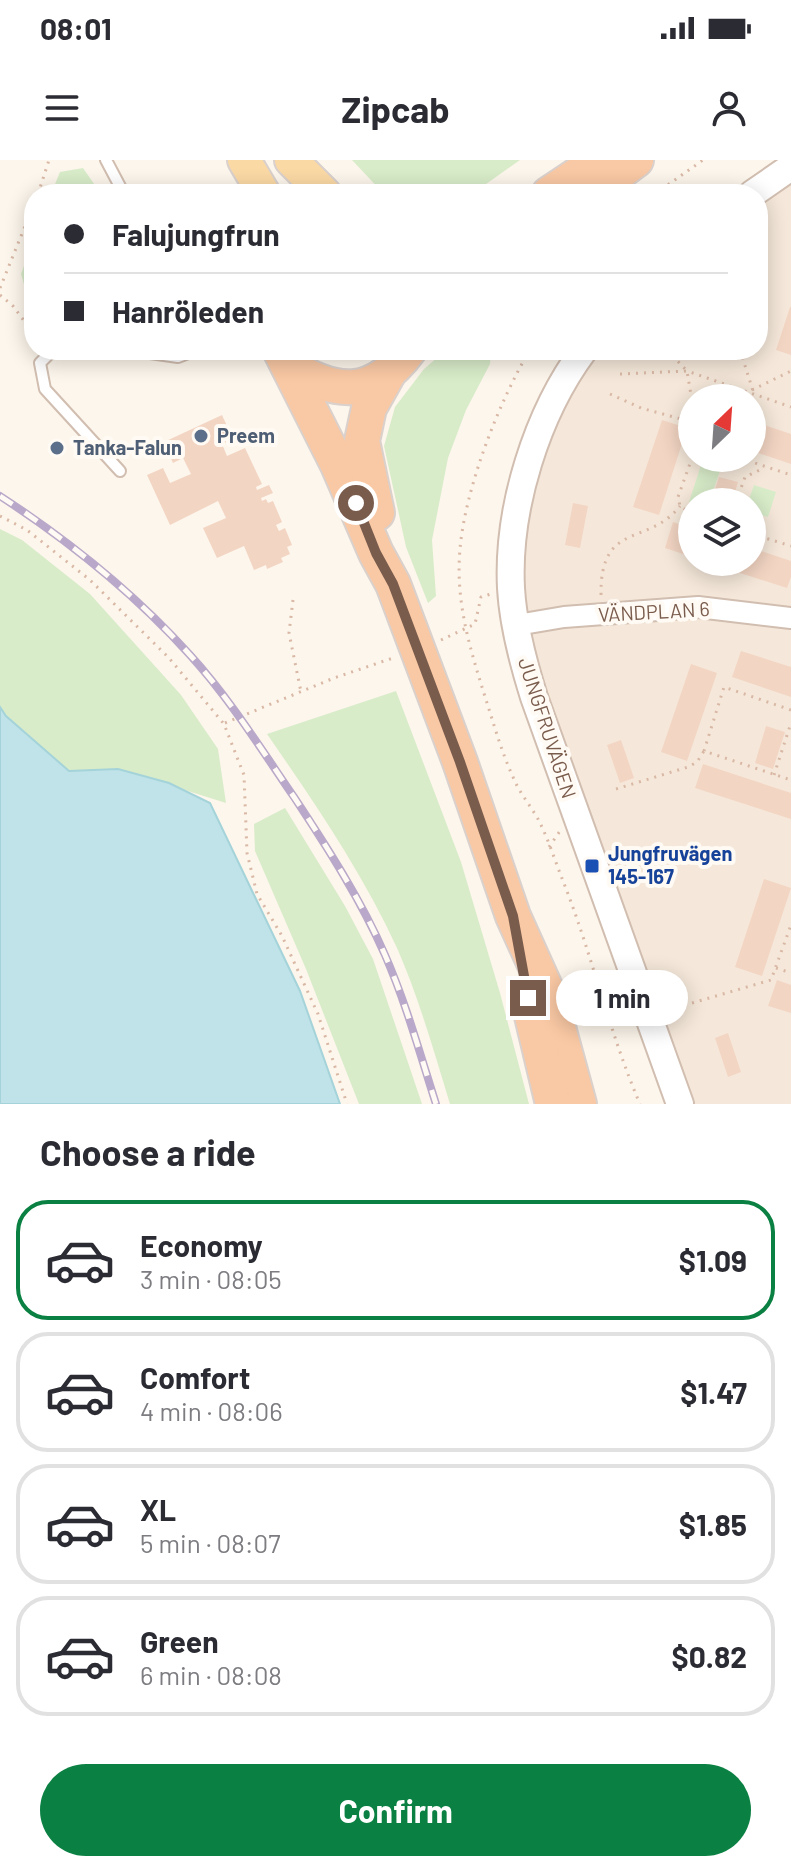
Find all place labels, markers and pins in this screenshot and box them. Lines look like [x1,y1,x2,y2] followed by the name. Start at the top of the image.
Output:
[217,423,275,447] place label: Preem
[192,427,210,445] marker: Preem
[73,435,182,459] place label: Tanka-Falun
[48,439,66,457] marker: Tanka-Falun
[608,841,732,888] place label: Jungfruvägen 145-167
[583,857,601,875] marker: Jungfruvägen 145-167

